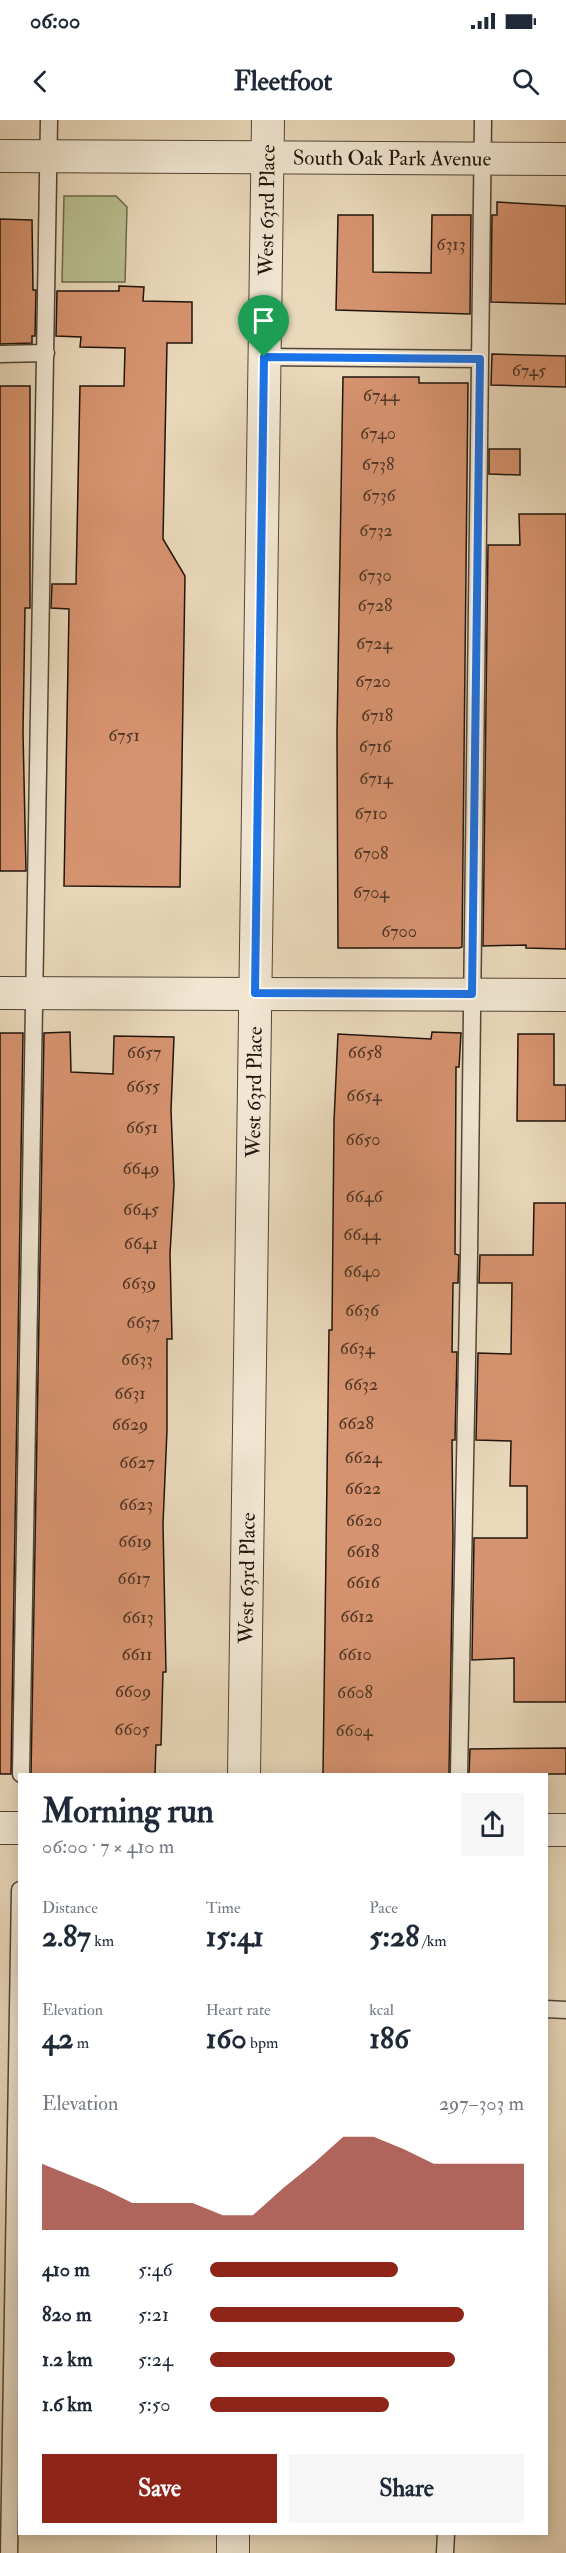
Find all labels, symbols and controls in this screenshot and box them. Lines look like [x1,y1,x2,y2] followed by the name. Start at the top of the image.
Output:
[30,7,80,35] text: 06:00
[24,65,57,98] icon: back
[234,65,332,98] text: Fleetfoot
[509,65,542,98] icon: search
[252,144,281,277] street label: West 63rd Place
[293,144,492,172] street label: South Oak Park Avenue
[436,233,466,256] house number: 6313
[238,295,289,357] pin
[247,304,280,337] icon: arrive
[512,359,546,382] house number: 6745
[363,384,400,407] house number: 6744
[360,422,396,445] house number: 6740
[362,453,394,476] house number: 6738
[362,484,397,507] house number: 6736
[359,519,393,542] house number: 6732
[358,564,392,587] house number: 6730
[358,594,392,617] house number: 6728
[356,632,393,655] house number: 6724
[355,670,391,693] house number: 6720
[361,704,393,727] house number: 6718
[108,724,140,747] house number: 6751
[359,735,392,758] house number: 6716
[359,767,394,790] house number: 6714
[355,802,387,825] house number: 6710
[354,842,388,865] house number: 6708
[353,881,390,904] house number: 6704
[381,920,417,943] house number: 6700
[239,1026,268,1159] street label: West 63rd Place
[127,1041,161,1064] house number: 6657
[348,1041,382,1064] house number: 6658
[126,1075,160,1098] house number: 6655
[346,1084,383,1107] house number: 6654
[126,1116,158,1139] house number: 6651
[345,1128,381,1151] house number: 6650
[122,1157,160,1180] house number: 6649
[346,1185,383,1208] house number: 6646
[123,1198,159,1221] house number: 6645
[343,1223,382,1246] house number: 6644
[124,1232,158,1255] house number: 6641
[343,1260,381,1283] house number: 6640
[122,1272,156,1295] house number: 6639
[345,1299,380,1322] house number: 6636
[126,1311,160,1334] house number: 6637
[340,1337,376,1360] house number: 6634
[121,1348,153,1371] house number: 6633
[344,1373,378,1396] house number: 6632
[114,1382,146,1405] house number: 6631
[338,1412,374,1435] house number: 6628
[112,1413,148,1436] house number: 6629
[345,1446,383,1469] house number: 6624
[119,1451,155,1474] house number: 6627
[345,1477,381,1500] house number: 6622
[119,1493,153,1516] house number: 6623
[346,1509,382,1532] house number: 6620
[232,1512,261,1645] street label: West 63rd Place
[118,1530,152,1553] house number: 6619
[347,1540,379,1563] house number: 6618
[118,1567,150,1590] house number: 6617
[346,1571,381,1594] house number: 6616
[340,1605,374,1628] house number: 6612
[122,1606,154,1629] house number: 6613
[122,1643,152,1666] house number: 6611
[338,1643,372,1666] house number: 6610
[115,1680,151,1703] house number: 6609
[337,1681,373,1704] house number: 6608
[114,1718,150,1741] house number: 6605
[335,1719,374,1742] house number: 6604
[42,1791,214,1832] text: Morning run
[461,1793,524,1856] button: share
[42,1834,174,1859] text: 06:00 · 7 × 410 m
[42,1898,98,1918] text: Distance
[206,1898,241,1918] text: Time
[369,1898,398,1918] text: Pace
[42,1918,91,1955] text: 2.87
[206,1918,264,1955] text: 15:41
[369,1918,419,1955] text: 5:28
[91,1931,114,1951] text: km
[419,1931,447,1951] text: /km
[42,2000,103,2020] text: Elevation
[206,2000,271,2020] text: Heart rate
[369,2000,394,2020] text: kcal
[42,2020,73,2057] text: 42
[206,2020,247,2057] text: 160
[369,2020,409,2057] text: 186
[73,2033,89,2053] text: m
[247,2033,278,2053] text: bpm
[42,2091,118,2116] text: Elevation
[439,2091,524,2116] text: 297–303 m
[42,2257,90,2282] text: 410 m
[138,2257,173,2282] text: 5:46
[42,2302,92,2327] text: 820 m
[138,2302,169,2327] text: 5:21
[42,2347,92,2372] text: 1.2 km
[138,2347,173,2372] text: 5:24
[42,2392,92,2417] text: 1.6 km
[138,2392,171,2417] text: 5:50
[42,2454,277,2523] button: Save
[289,2454,524,2523] button: Share

